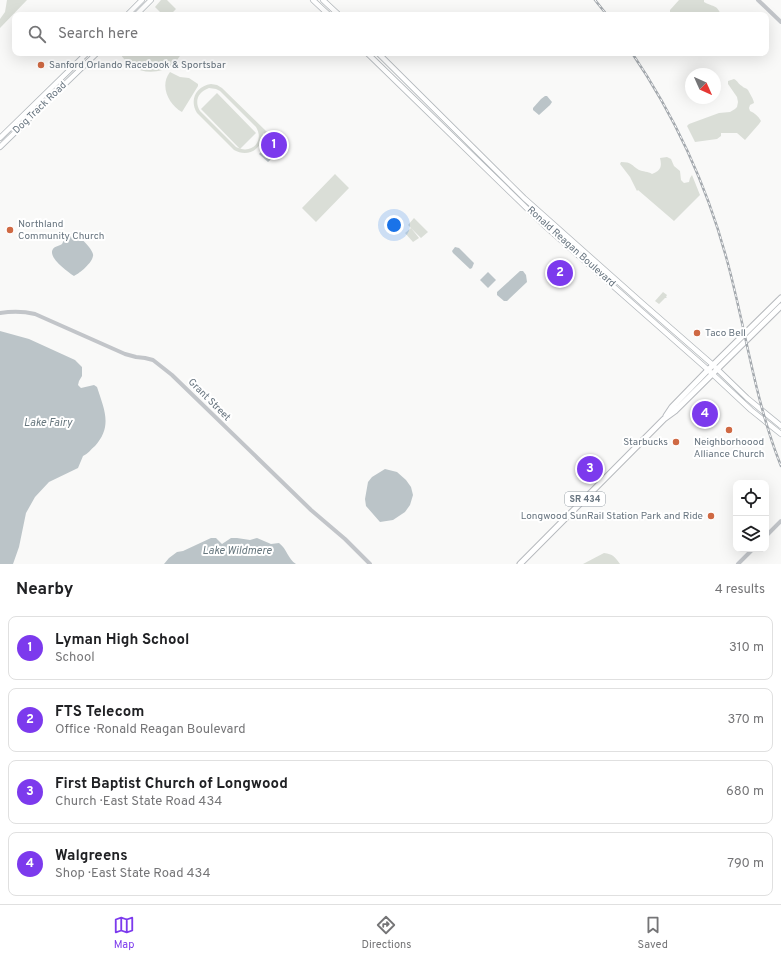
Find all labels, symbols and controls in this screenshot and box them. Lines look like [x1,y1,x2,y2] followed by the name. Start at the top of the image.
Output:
[12,12,769,56] search box
[26,23,48,45] icon: search
[58,25,138,44] text: Search here
[49,59,226,72] place label: Sanford Orlando Racebook & Sportsbar
[36,60,46,70] marker: Sanford Orlando Racebook & Sportsbar
[685,68,721,104] north arrow
[10,79,70,137] street label: Dog Track Road
[261,130,287,160] pin: 1
[524,204,618,290] street label: Ronald Reagan Boulevard
[384,215,404,235] your location
[18,218,104,243] place label: Northland Community Church
[5,225,15,235] marker: Northland Community Church
[547,258,573,288] pin: 2
[705,327,746,340] place label: Taco Bell
[692,328,702,338] marker: Taco Bell
[185,376,233,424] street label: Grant Street
[692,399,718,429] pin: 4
[24,416,74,430] water label: Lake Fairy
[724,425,734,435] marker: Neighborhoood Alliance Church
[623,436,668,449] place label: Starbucks
[694,436,764,461] place label: Neighborhoood Alliance Church
[671,437,681,447] marker: Starbucks
[577,454,603,484] pin: 3
[733,480,769,552] map controls
[733,480,769,516] button: locate
[565,492,605,506] road number: SR 434
[521,510,703,523] place label: Longwood SunRail Station Park and Ride
[706,511,716,521] marker: Longwood SunRail Station Park and Ride
[733,516,769,552] button: layers
[202,544,272,558] water label: Lake Wildmere
[16,579,73,601] text: Nearby
[715,582,765,598] text: 4 results
[55,631,190,650] text: Lyman High School
[27,640,33,656] text: 1
[729,640,764,656] text: 310 m
[55,650,95,666] text: School
[55,703,144,722] text: FTS Telecom
[26,712,34,728] text: 2
[727,712,764,728] text: 370 m
[55,722,246,738] text: Office · Ronald Reagan Boulevard
[55,775,288,794] text: First Baptist Church of Longwood
[26,784,34,800] text: 3
[726,784,764,800] text: 680 m
[55,794,222,810] text: Church · East State Road 434
[55,847,128,866] text: Walgreens
[26,856,34,872] text: 4
[727,856,764,872] text: 790 m
[55,866,210,882] text: Shop · East State Road 434
[113,914,135,952] tab: Map
[361,914,411,952] tab: Directions
[638,914,668,952] tab: Saved

